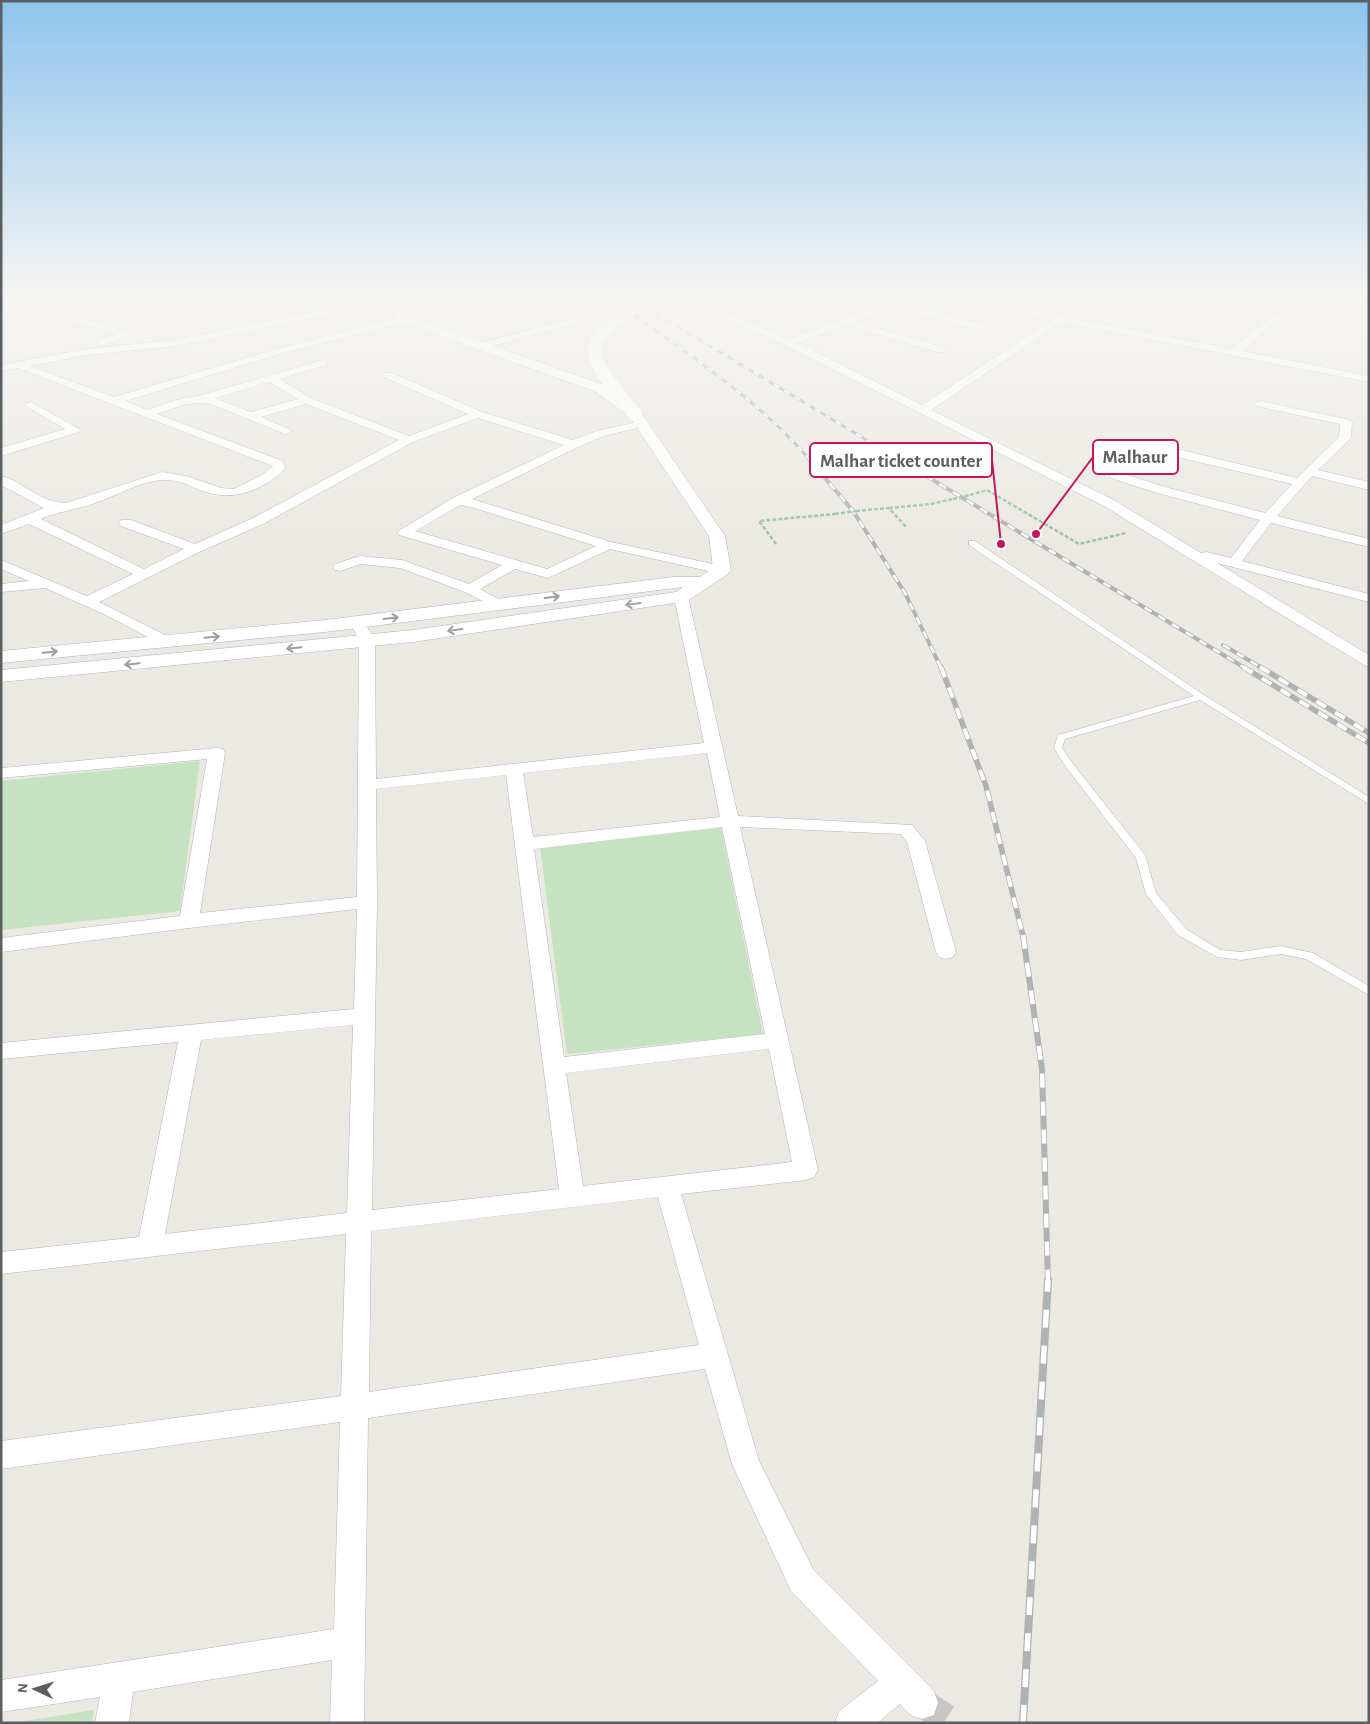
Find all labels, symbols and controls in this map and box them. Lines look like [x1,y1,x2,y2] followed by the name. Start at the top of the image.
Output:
[1093,440,1178,474] callout: Malhaur
[810,443,992,477] callout: Malhar ticket counter
[1103,448,1168,467] text: Malhaur
[820,452,982,471] text: Malhar ticket counter
[543,592,559,602] one-way arrow
[626,600,642,610] one-way arrow
[382,613,398,623] one-way arrow
[447,625,463,635] one-way arrow
[203,632,219,642] one-way arrow
[286,643,302,652] one-way arrow
[42,648,58,657] one-way arrow
[124,659,140,668] one-way arrow
[10,1664,60,1714] north arrow
[16,1683,30,1694] text: N

